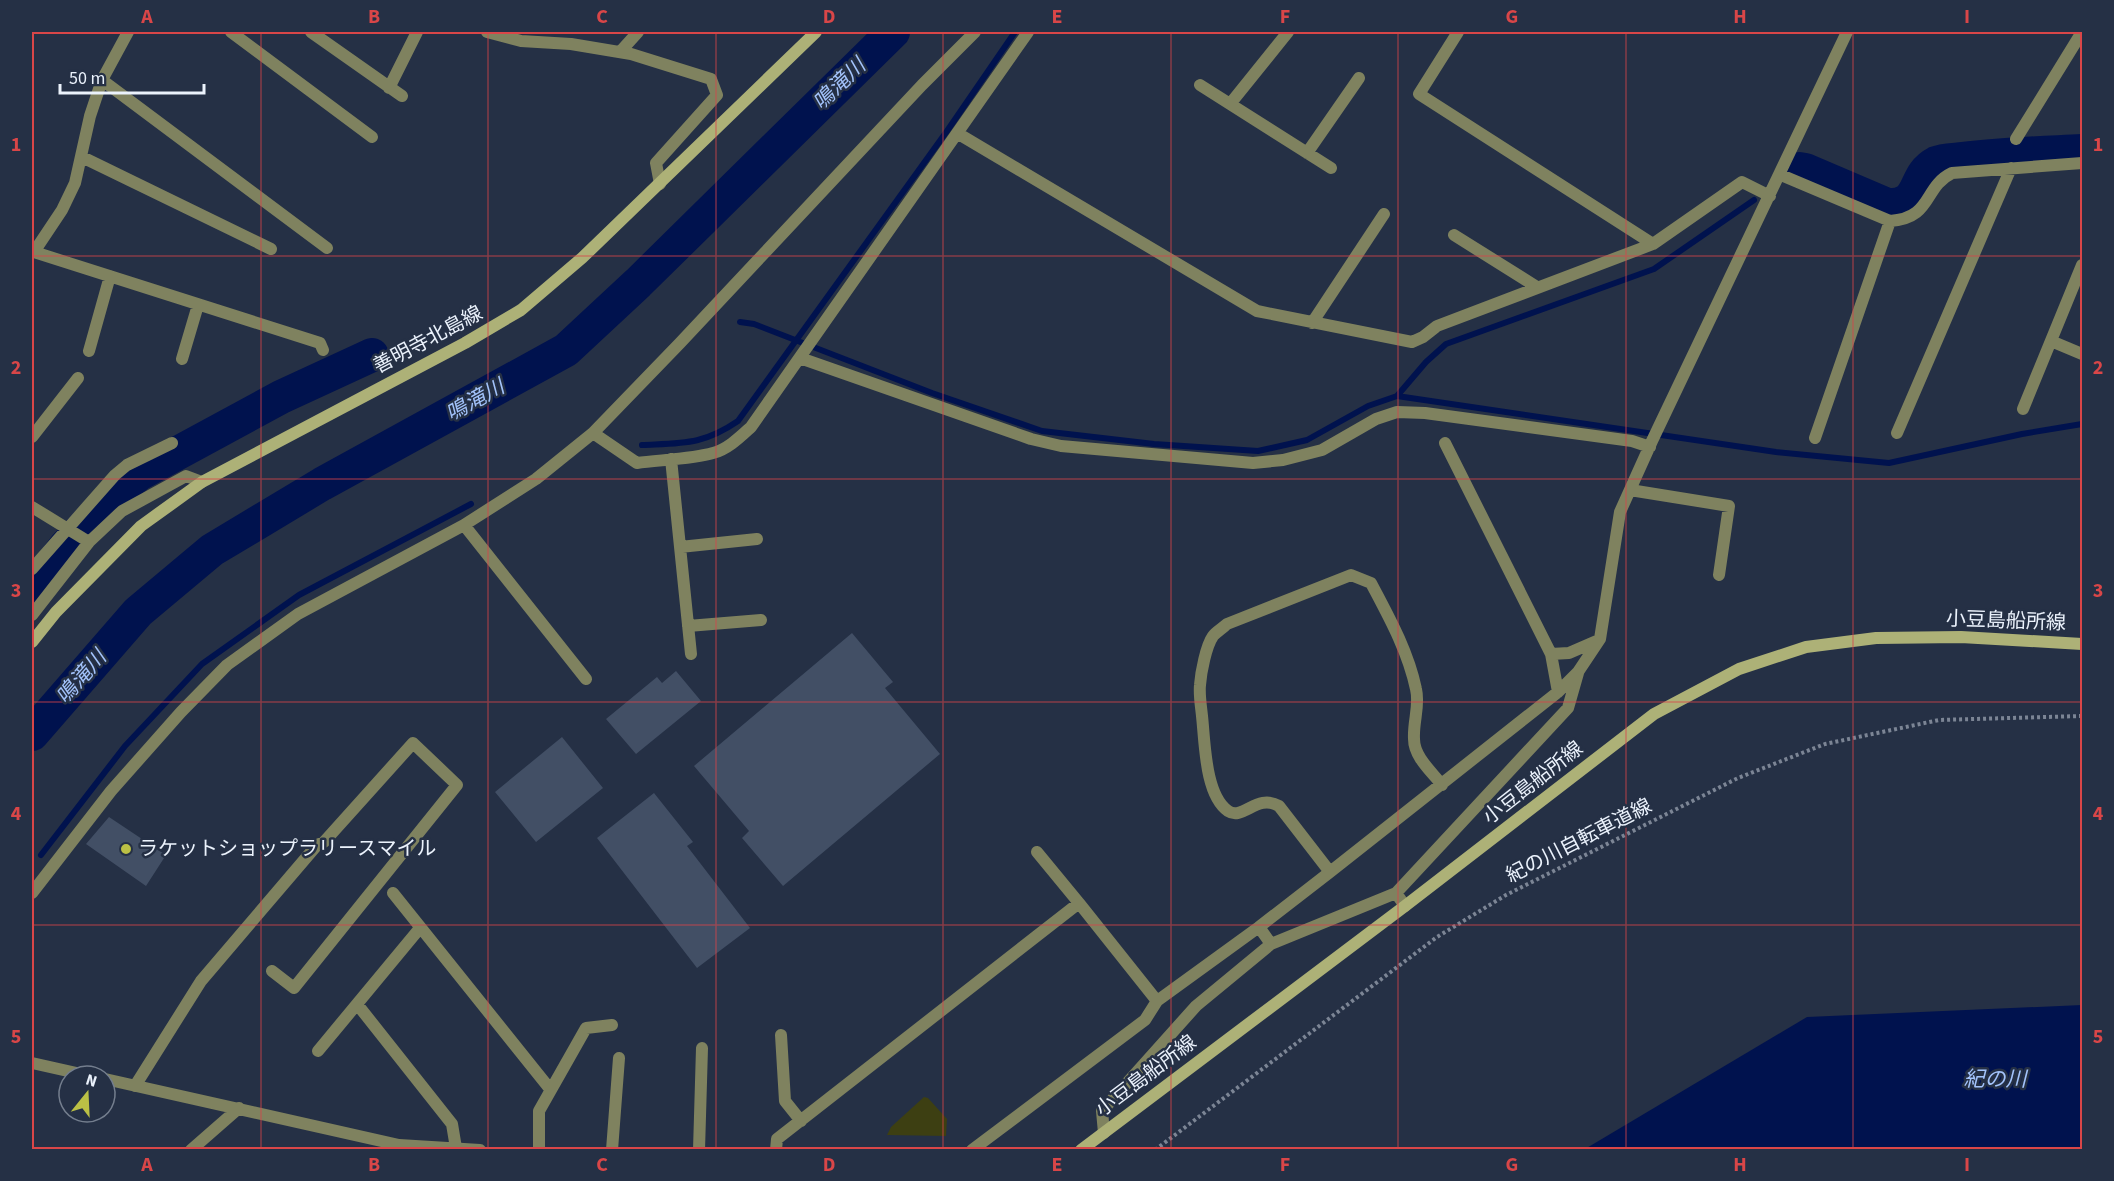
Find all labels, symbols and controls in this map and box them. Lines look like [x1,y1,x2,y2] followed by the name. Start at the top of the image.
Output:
[140,3,153,31] text: A
[368,3,380,31] text: B
[596,3,608,31] text: C
[823,3,835,31] text: D
[1052,3,1062,31] text: E
[1280,3,1290,31] text: F
[1506,3,1518,31] text: G
[1733,3,1747,31] text: H
[1964,3,1970,31] text: I
[806,50,874,117] water label: 鳴滝川
[60,57,204,95] scale bar
[69,66,105,91] text: 50 m
[11,131,21,159] text: 1
[2093,131,2103,159] text: 1
[368,299,488,381] street label: 善明寺北島線
[11,354,21,382] text: 2
[2093,354,2103,382] text: 2
[440,371,512,428] water label: 鳴滝川
[11,577,21,605] text: 3
[2093,577,2103,605] text: 3
[1946,605,2066,637] street label: 小豆島船所線
[49,642,114,711] water label: 鳴滝川
[1477,735,1589,831] street label: 小豆島船所線
[1501,792,1657,890] street label: 紀の川自転車道線
[11,800,22,828] text: 4
[2093,800,2104,828] text: 4
[138,835,436,863] place label: ラケットショップラリースマイル
[119,842,133,856] marker: ラケットショップラリースマイル
[11,1023,21,1051] text: 5
[2093,1023,2103,1051] text: 5
[1090,1029,1202,1123] street label: 小豆島船所線
[57,1064,117,1124] north arrow
[1964,1064,2028,1094] water label: 紀の川
[83,1069,100,1093] text: N
[140,1151,153,1179] text: A
[368,1151,380,1179] text: B
[596,1151,608,1179] text: C
[823,1151,835,1179] text: D
[1052,1151,1062,1179] text: E
[1280,1151,1290,1179] text: F
[1506,1151,1518,1179] text: G
[1733,1151,1747,1179] text: H
[1964,1151,1970,1179] text: I

